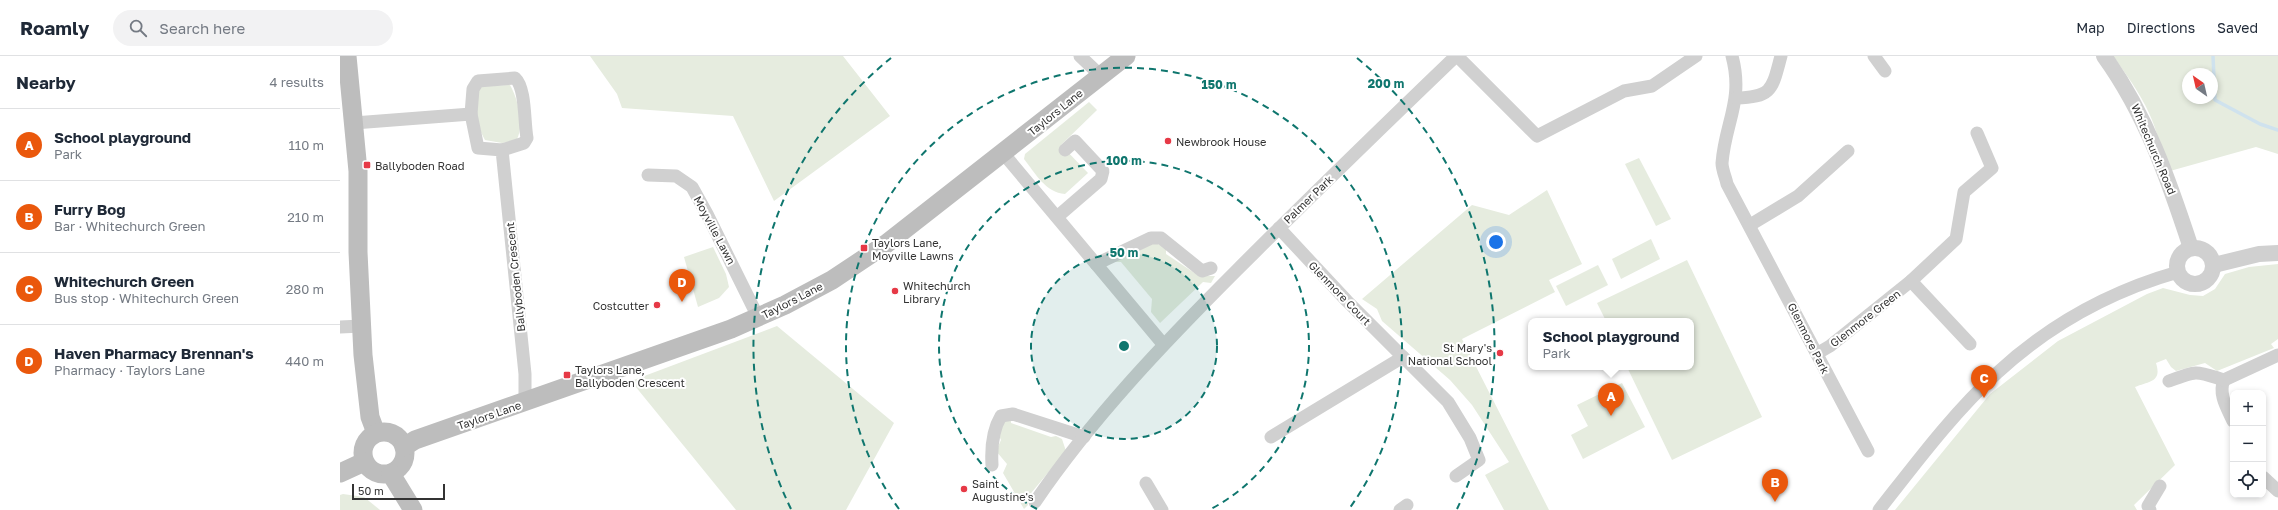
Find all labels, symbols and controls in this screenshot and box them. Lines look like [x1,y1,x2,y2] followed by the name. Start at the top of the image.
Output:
[113,10,393,46] search box
[20,16,89,39] text: Roamly
[127,17,149,39] icon: search
[159,19,245,37] text: Search here
[2076,19,2105,36] text: Map
[2127,19,2195,36] text: Directions
[2217,19,2258,36] text: Saved
[2182,68,2218,104] north arrow
[16,72,76,93] text: Nearby
[270,74,324,90] text: 4 results
[1368,76,1404,91] text: 200 m
[1202,77,1236,92] text: 150 m
[1025,86,1085,138] street label: Taylors Lane
[2129,102,2179,196] street label: Whitechurch Road
[54,128,191,146] text: School playground
[1176,135,1266,148] place label: Newbrook House
[1163,136,1173,146] marker: Newbrook House
[24,137,34,153] text: A
[289,137,324,153] text: 110 m
[54,146,82,162] text: Park
[1106,153,1142,168] text: 100 m
[375,159,465,172] place label: Ballyboden Road
[362,160,372,170] marker: Ballyboden Road
[1281,172,1335,226] street label: Palmer Park
[691,194,739,266] street label: Moyville Lawn
[54,200,125,218] text: Furry Bog
[24,209,34,225] text: B
[287,209,324,225] text: 210 m
[54,218,206,234] text: Bar · Whitechurch Green
[503,222,527,332] street label: Ballyboden Crescent
[1486,232,1506,252] your location
[872,236,954,262] place label: Taylors Lane, Moyville Lawns
[859,243,869,253] marker: Taylors Lane, Moyville Lawns
[1110,245,1138,260] text: 50 m
[1306,258,1374,328] street label: Glenmore Court
[669,269,695,302] pin: D
[54,272,194,290] text: Whitechurch Green
[759,279,825,321] street label: Taylors Lane
[903,279,970,305] place label: Whitechurch Library
[24,281,34,297] text: C
[286,281,324,297] text: 280 m
[890,286,900,296] marker: Whitechurch Library
[1827,287,1903,349] street label: Glenmore Green
[54,290,239,306] text: Bus stop · Whitechurch Green
[593,299,650,312] place label: Costcutter
[652,300,662,310] marker: Costcutter
[1786,300,1832,376] street label: Glenmore Park
[1528,318,1694,370] popup
[1542,327,1680,345] text: School playground
[1117,339,1131,353] centre of rings
[1408,341,1492,367] place label: St Mary's National School
[54,344,254,362] text: Haven Pharmacy Brennan's
[1542,345,1571,361] text: Park
[1495,348,1505,358] marker: St Mary's National School
[24,353,34,369] text: D
[285,353,324,369] text: 440 m
[54,362,205,378] text: Pharmacy · Taylors Lane
[575,363,685,389] place label: Taylors Lane, Ballyboden Crescent
[1971,365,1997,398] pin: C
[562,370,572,380] marker: Taylors Lane, Ballyboden Crescent
[1598,383,1624,416] pin: A
[2230,390,2266,498] map controls
[2230,390,2266,426] button: +
[455,398,523,432] street label: Taylors Lane
[2230,426,2266,462] button: −
[2230,462,2266,498] button: locate
[1762,469,1788,502] pin: B
[972,477,1034,503] place label: Saint Augustine's
[352,482,445,501] scale bar
[358,484,384,497] text: 50 m
[959,484,969,494] marker: Saint Augustine's

